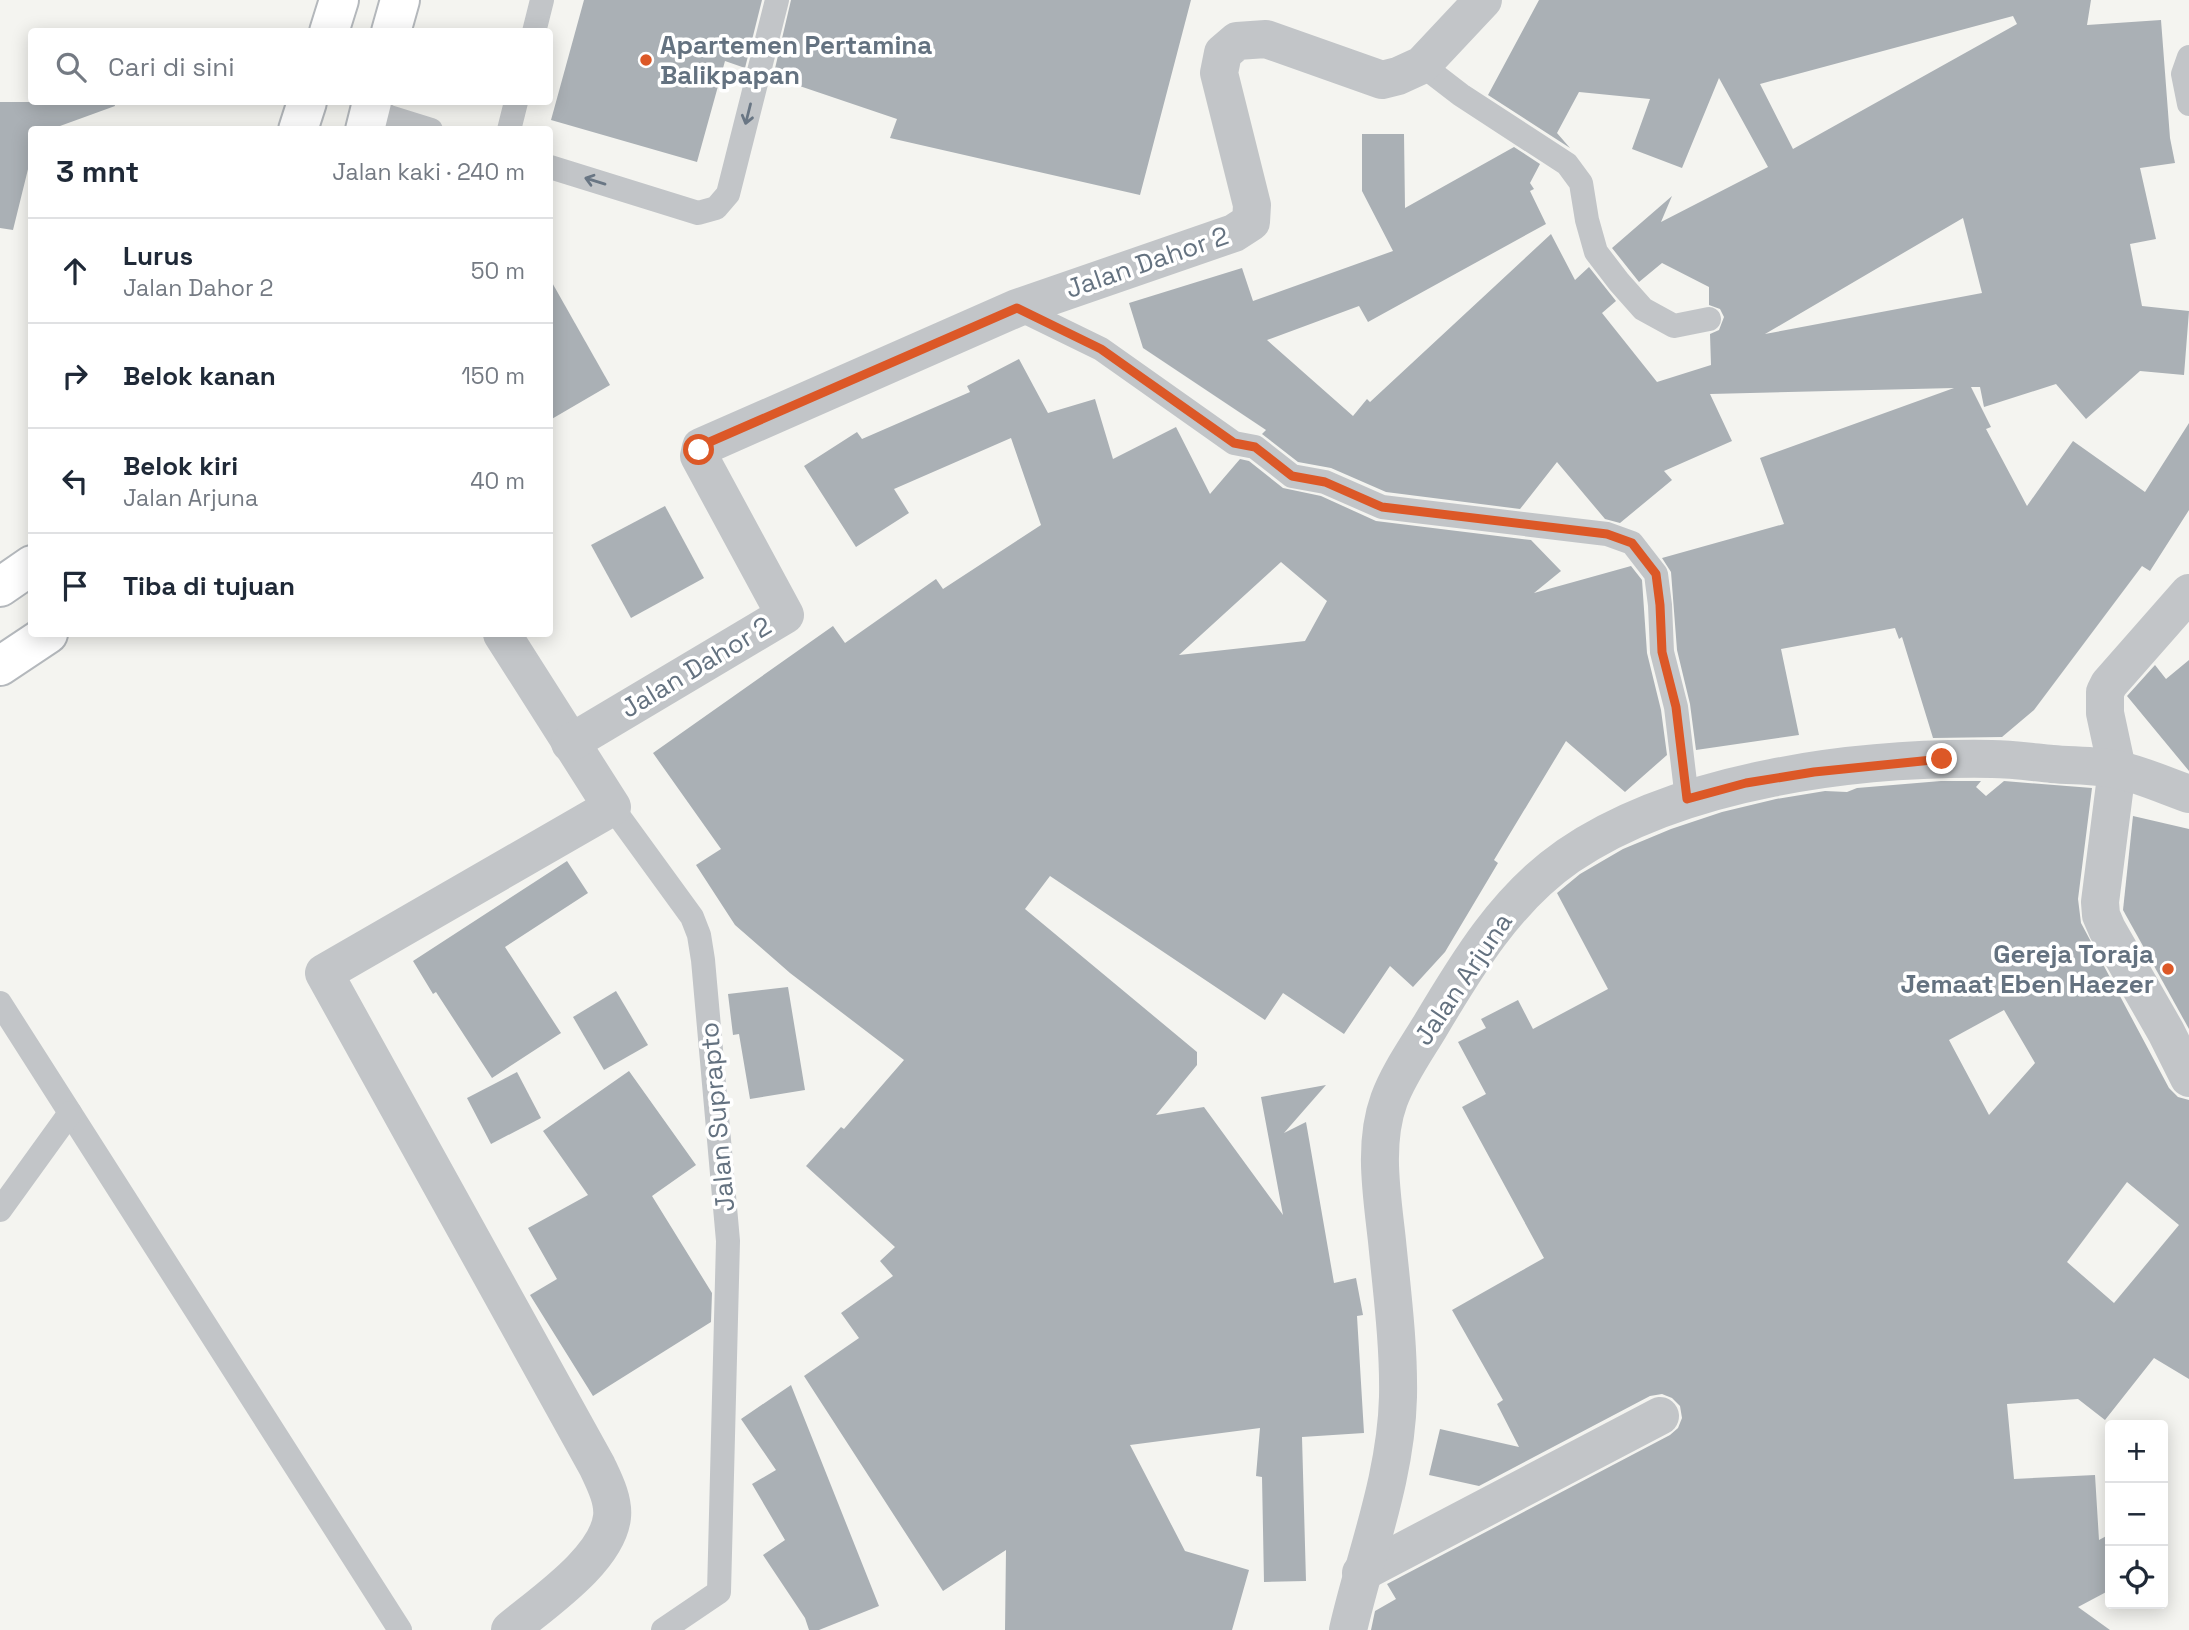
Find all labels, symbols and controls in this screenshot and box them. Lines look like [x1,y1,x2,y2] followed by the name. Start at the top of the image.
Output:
[28,28,553,105] search box
[660,28,932,92] place label: Apartemen Pertamina Balikpapan
[52,48,90,86] icon: search
[108,50,235,84] text: Cari di sini
[638,52,654,68] marker: Apartemen Pertamina Balikpapan
[741,102,754,124] one-way arrow
[56,152,139,191] text: 3 mnt
[332,157,525,187] text: Jalan kaki · 240 m
[585,174,607,186] one-way arrow
[1061,218,1233,306] street label: Jalan Dahor 2
[123,239,193,273] text: Lurus
[56,252,94,290] icon: ahead
[471,256,525,286] text: 50 m
[123,273,273,303] text: Jalan Dahor 2
[56,357,94,395] icon: right
[123,359,276,393] text: Belok kanan
[461,361,525,391] text: 150 m
[683,434,714,465] route start
[123,449,238,483] text: Belok kiri
[56,462,94,500] icon: left
[470,466,525,496] text: 40 m
[123,483,258,513] text: Jalan Arjuna
[56,567,94,605] icon: arrive
[123,569,295,603] text: Tiba di tujuan
[614,609,778,725] street label: Jalan Dahor 2
[1926,743,1957,774] route end
[1406,906,1520,1052] street label: Jalan Arjuna
[1901,937,2154,1001] place label: Gereja Toraja Jemaat Eben Haezer
[2160,961,2176,977] marker: Gereja Toraja Jemaat Eben Haezer
[692,1021,742,1213] street label: Jalan Suprapto
[2105,1420,2168,1609] map controls
[2105,1420,2168,1483] button: +
[2105,1483,2168,1546] button: −
[2105,1546,2168,1609] button: locate

